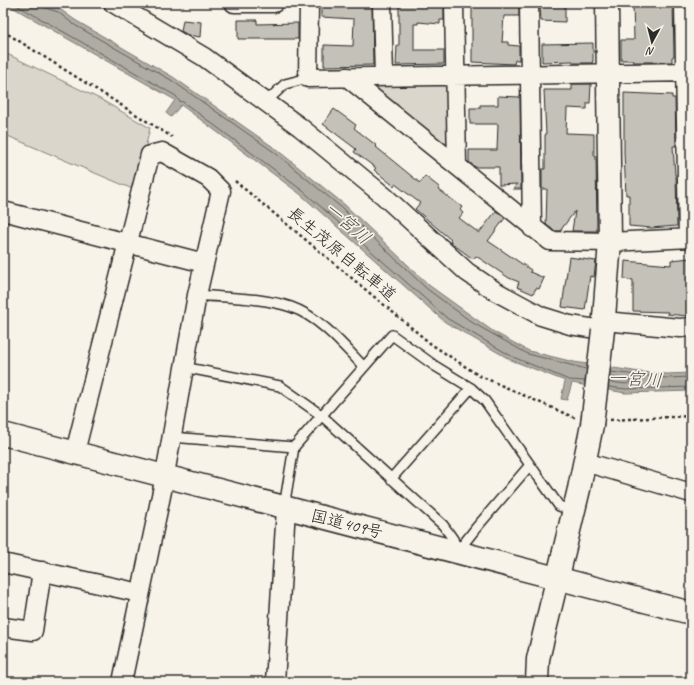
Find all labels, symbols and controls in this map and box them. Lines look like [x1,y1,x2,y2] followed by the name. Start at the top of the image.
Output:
[632,22,672,62] north arrow
[644,44,655,59] text: N
[320,197,376,249] water label: 一宮川
[283,202,401,306] street label: 長生茂原自転車道
[607,367,663,391] water label: 一宮川
[309,505,385,543] street label: 国道409号

